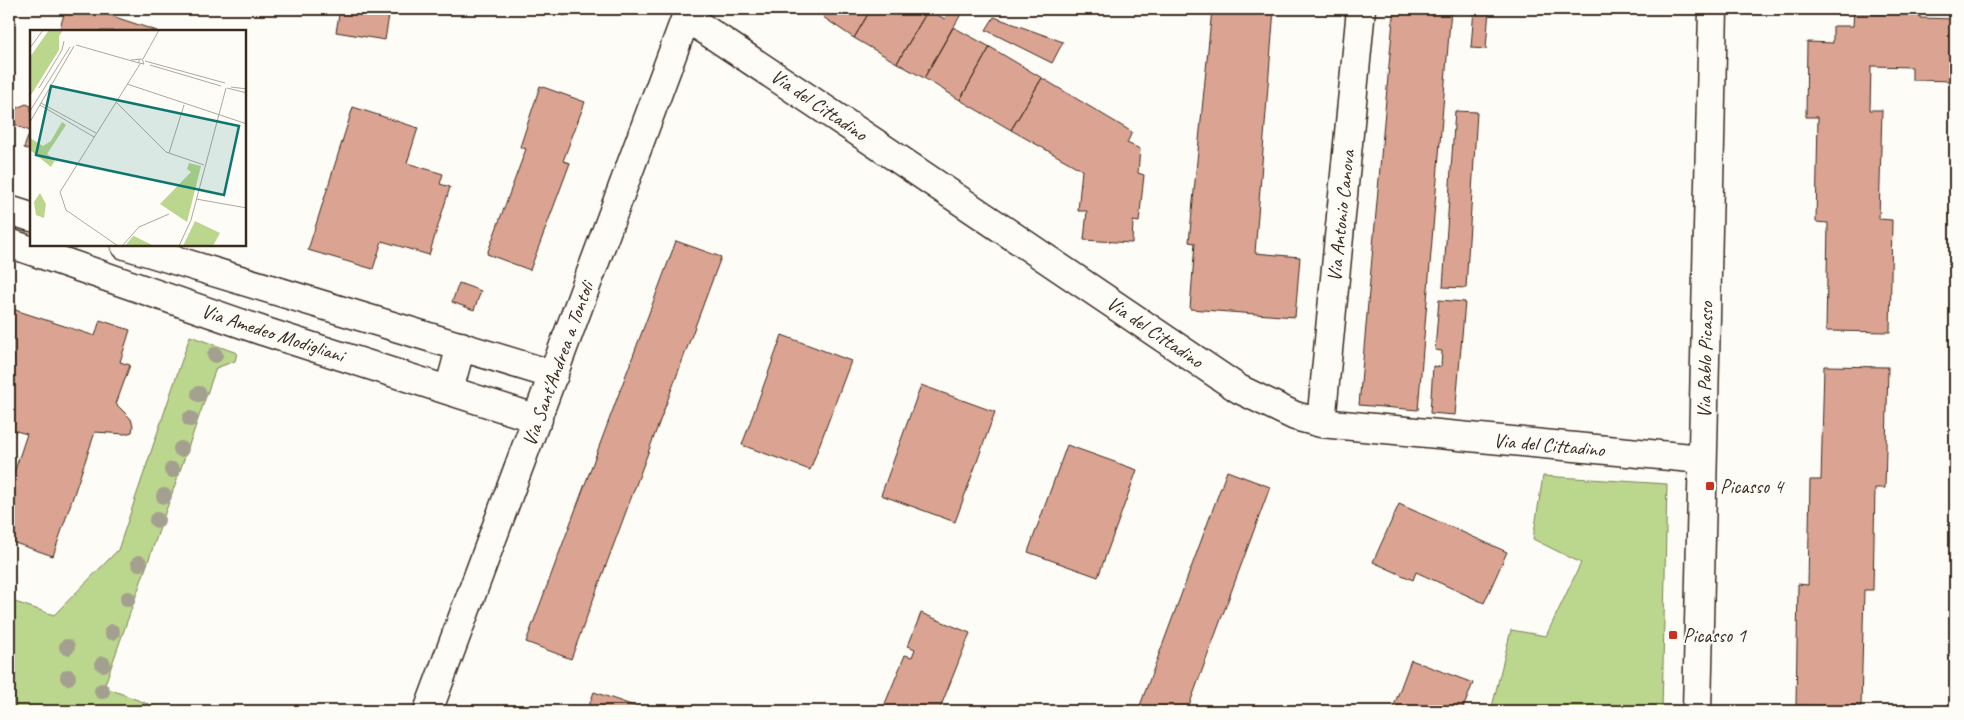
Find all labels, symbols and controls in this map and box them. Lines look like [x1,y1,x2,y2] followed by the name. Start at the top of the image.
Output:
[30,30,246,246] inset map
[766,64,873,147] street label: Via del Cittadino
[1322,147,1361,283] street label: Via Antonio Canova
[517,276,600,449] street label: Via Sant'Andrea a Tontoli
[1102,291,1209,374] street label: Via del Cittadino
[198,298,350,369] street label: Via Amedeo Modigliani
[1691,301,1719,418] street label: Via Pablo Picasso
[1493,428,1606,462] street label: Via del Cittadino
[1720,474,1785,499] place label: Picasso 4
[1704,480,1716,492] marker: Picasso 4
[1683,623,1747,648] place label: Picasso 1
[1667,629,1679,641] marker: Picasso 1

